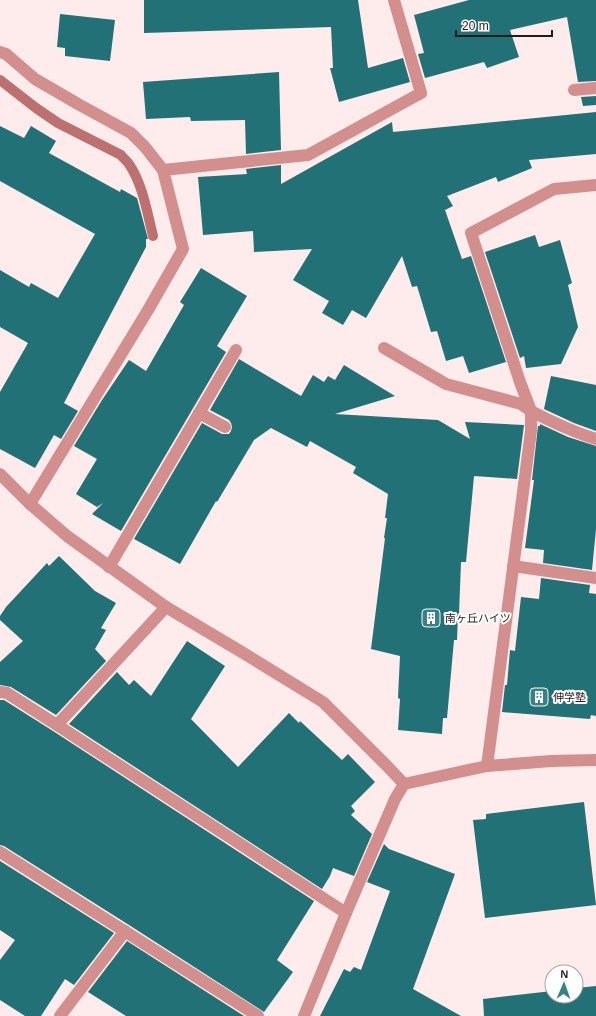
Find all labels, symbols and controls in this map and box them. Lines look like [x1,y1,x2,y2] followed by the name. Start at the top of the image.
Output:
[456,12,552,38] scale bar
[462,19,489,33] text: 20 m
[420,607,442,629] building icon: 南ヶ丘ハイツ
[445,612,511,624] place label: 南ヶ丘ハイツ
[528,686,550,708] building icon: 伸学塾
[553,691,586,703] place label: 伸学塾
[544,964,584,1004] north arrow
[560,968,569,980] text: N

